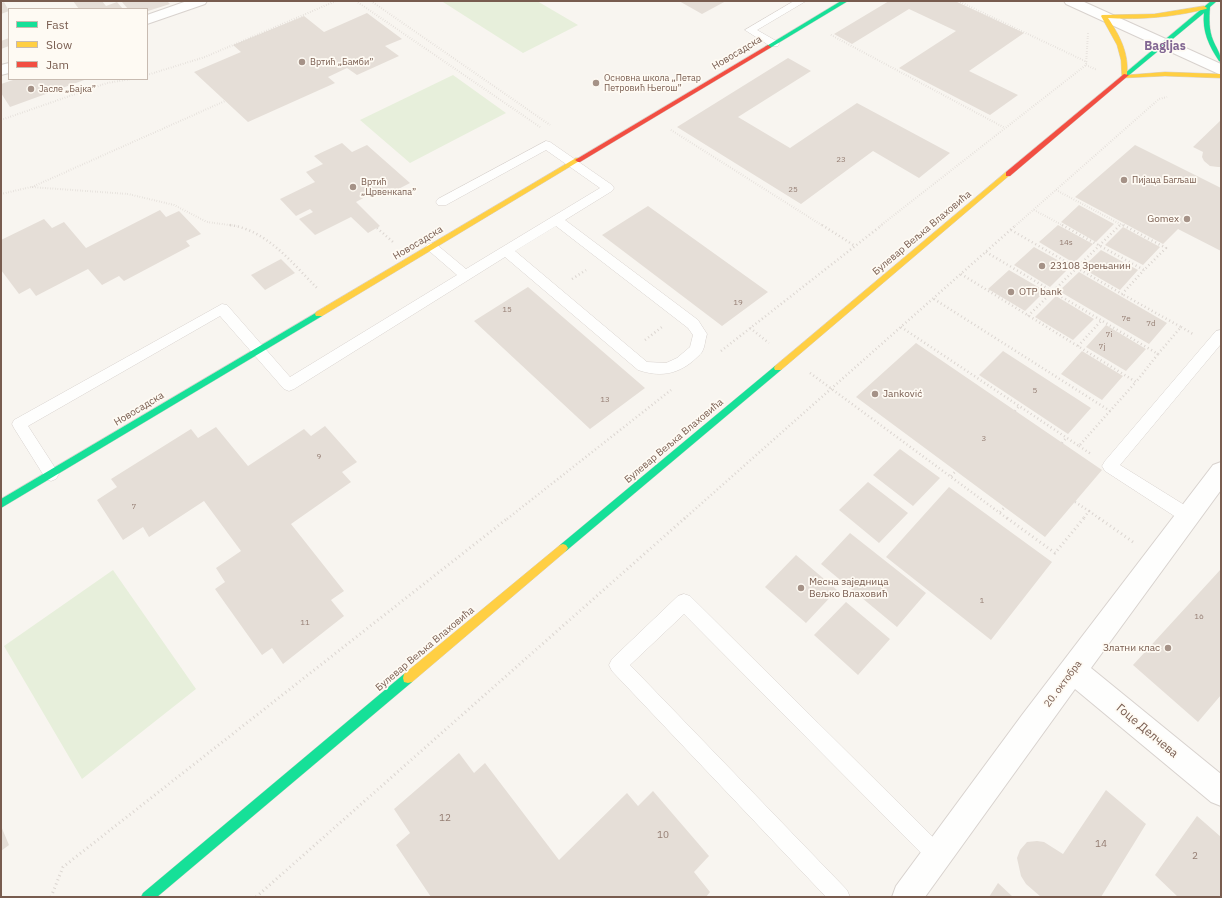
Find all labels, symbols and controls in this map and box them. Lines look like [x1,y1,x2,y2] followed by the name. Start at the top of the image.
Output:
[8,8,148,80] legend
[46,17,69,32] text: Fast
[710,33,764,73] street label: Новосадска
[46,37,72,52] text: Slow
[1144,40,1186,54] district label: Bagljas
[46,57,69,72] text: Jam
[297,57,307,67] marker: Вртић „Бамби”
[310,57,373,67] place label: Вртић „Бамби”
[604,73,701,94] place label: Основна школа „Петар Петровић Његош”
[591,78,601,88] marker: Основна школа „Петар Петровић Његош”
[26,84,36,94] marker: Јасле „Бајка”
[39,84,96,94] place label: Јасле „Бајка”
[836,155,846,165] house number: 23
[1119,175,1129,185] marker: Пијаца Багљаш
[1132,175,1196,185] place label: Пијаца Багљаш
[361,177,416,198] place label: Вртић „Црвенкапа”
[348,182,358,192] marker: Вртић „Црвенкапа”
[788,185,798,195] house number: 25
[870,188,974,278] street label: Булевар Вељка Влаховића
[1147,213,1179,225] place label: Gomex
[1182,214,1192,224] marker: Gomex
[391,223,445,263] street label: Новосадска
[1059,238,1073,248] house number: 14s
[1050,260,1131,272] place label: 23108 Зрењанин
[1037,261,1047,271] marker: 23108 Зрењанин
[1019,286,1062,298] place label: OTP bank
[1006,287,1016,297] marker: OTP bank
[733,298,743,308] house number: 19
[502,305,512,315] house number: 15
[1121,314,1131,324] house number: 7e
[1146,319,1156,329] house number: 7d
[1106,330,1112,340] house number: 7i
[1099,342,1105,352] house number: 7j
[1033,386,1037,396] house number: 5
[883,388,922,400] place label: Janković
[112,389,166,429] street label: Новосадска
[870,389,880,399] marker: Janković
[600,395,610,405] house number: 13
[622,396,726,486] street label: Булевар Вељка Влаховића
[982,434,986,444] house number: 3
[317,452,321,462] house number: 9
[132,502,136,512] house number: 7
[809,576,889,600] place label: Месна заједница Вељко Влаховић
[796,583,806,593] marker: Месна заједница Вељко Влаховић
[980,596,984,606] house number: 1
[373,604,477,694] street label: Булевар Вељка Влаховића
[1194,612,1204,622] house number: 16
[300,618,310,628] house number: 11
[1103,642,1160,654] place label: Златни клас
[1163,643,1173,653] marker: Златни клас
[1042,658,1084,710] street label: 20. октобра
[1113,701,1181,761] street label: Гоце Делчева
[439,812,451,824] house number: 12
[657,829,669,841] house number: 10
[1095,838,1107,850] house number: 14
[1192,850,1198,862] house number: 2

